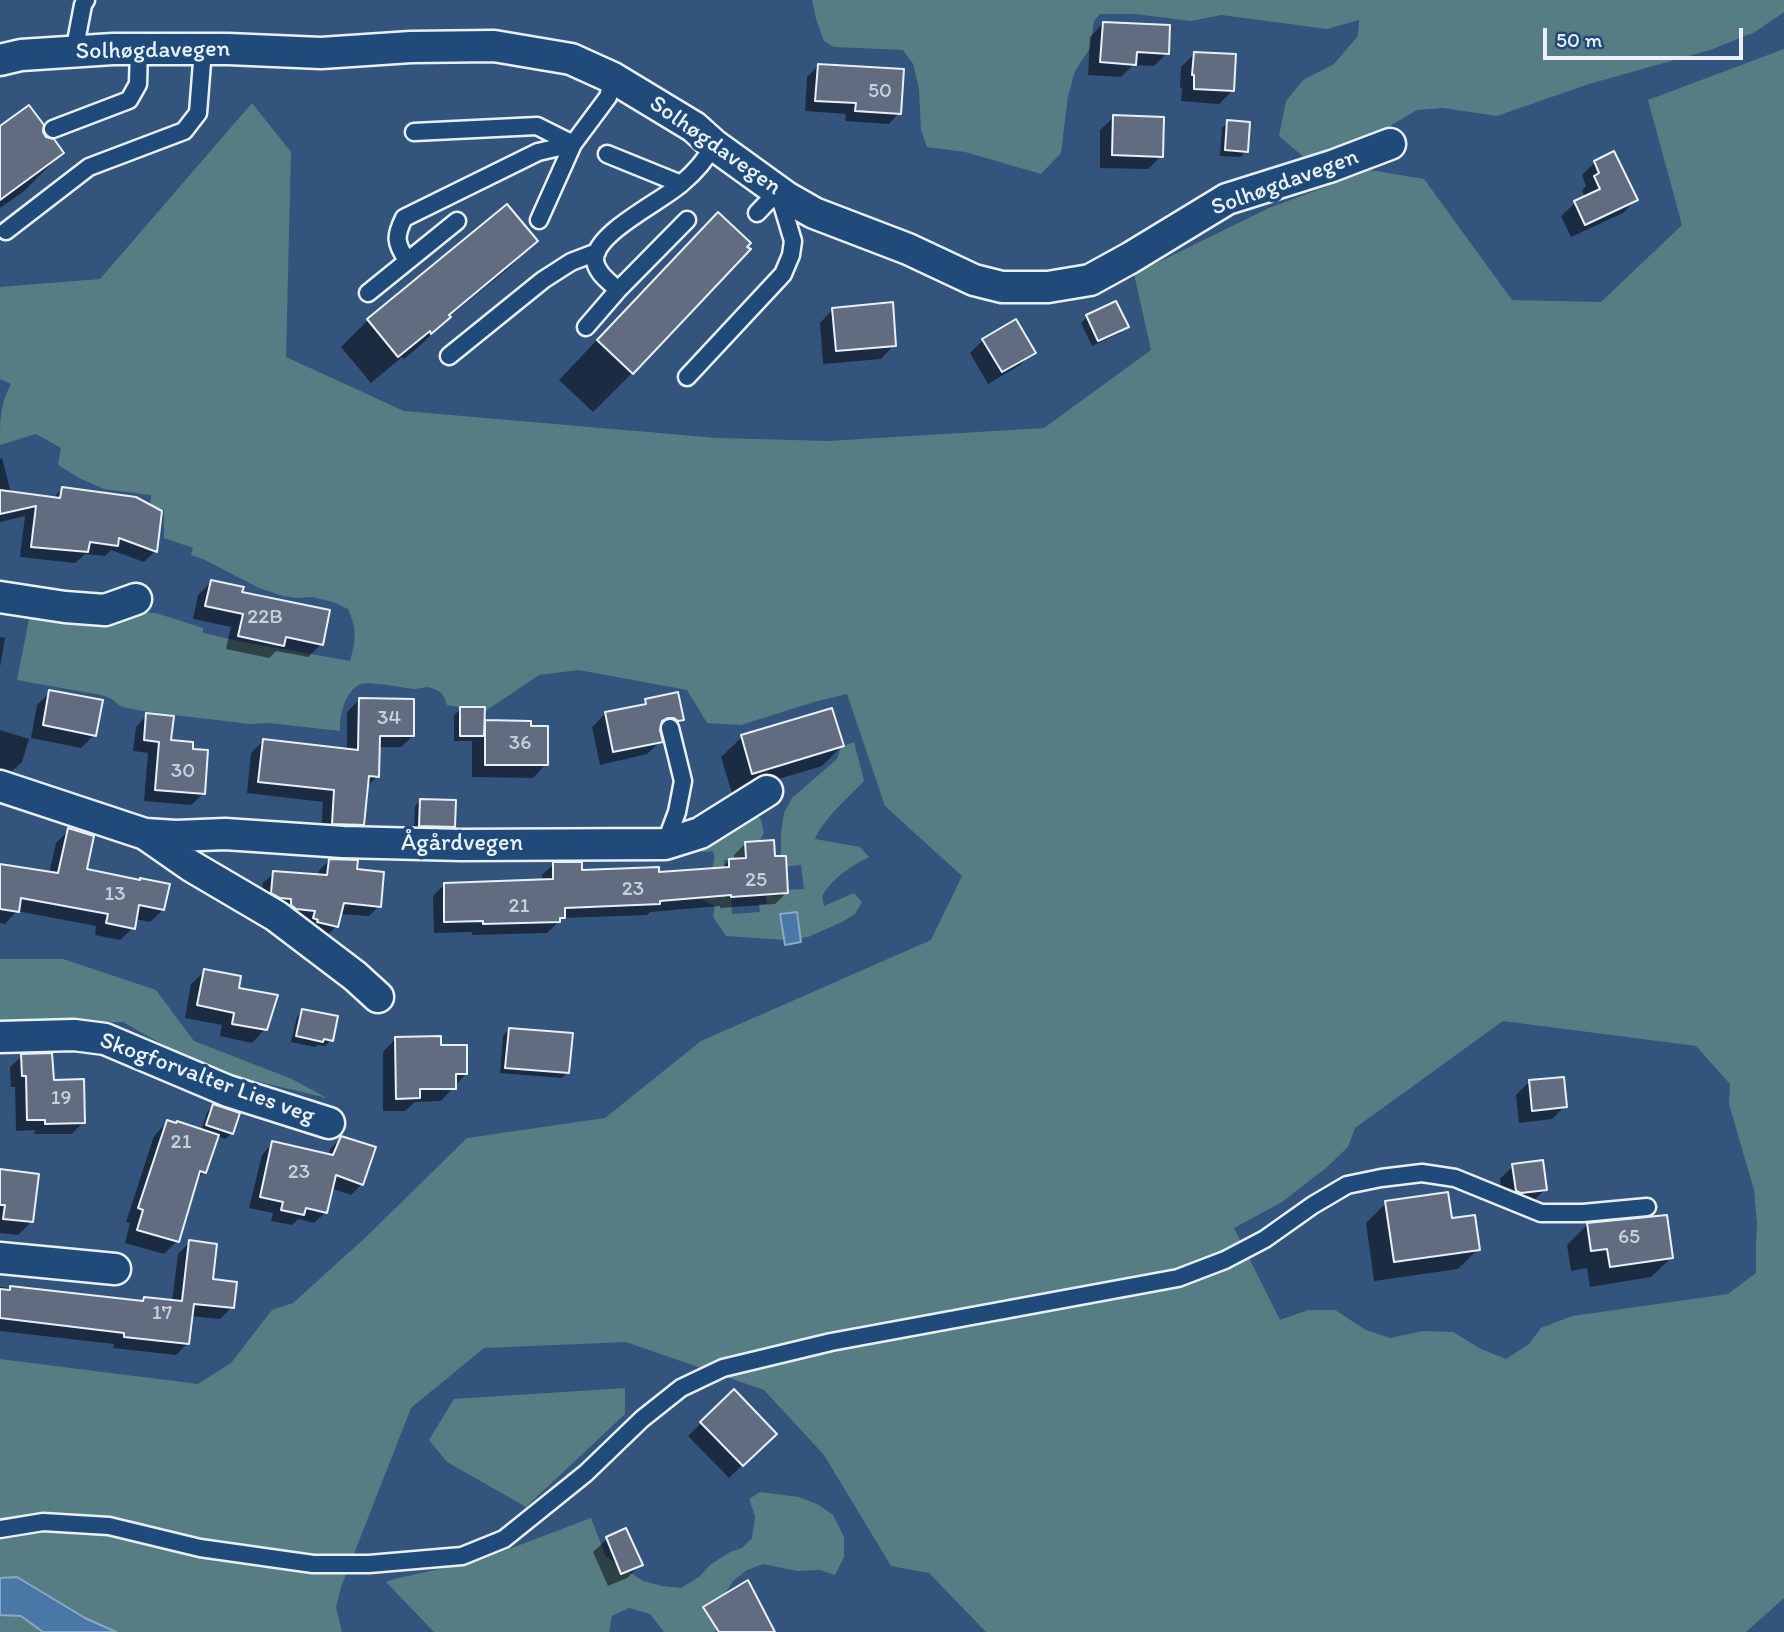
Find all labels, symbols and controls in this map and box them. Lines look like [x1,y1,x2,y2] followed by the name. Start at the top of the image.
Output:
[1546,14,1746,58] scale bar
[1556,27,1602,52] text: 50 m
[76,35,230,67] street label: Solhøgdavegen
[868,79,892,105] house number: 50
[643,90,787,202] street label: Solhøgdavegen
[1207,143,1363,223] street label: Solhøgdavegen
[247,605,283,631] house number: 22B
[377,706,401,732] house number: 34
[509,731,531,757] house number: 36
[171,759,195,785] house number: 30
[401,830,523,858] street label: Ågårdvegen
[745,868,767,894] house number: 25
[622,877,644,903] house number: 23
[104,882,126,908] house number: 13
[509,894,529,920] house number: 21
[96,1027,318,1131] street label: Skogforvalter Lies veg
[51,1086,71,1112] house number: 19
[171,1130,191,1156] house number: 21
[288,1160,310,1186] house number: 23
[1618,1225,1640,1251] house number: 65
[152,1301,172,1327] house number: 17

